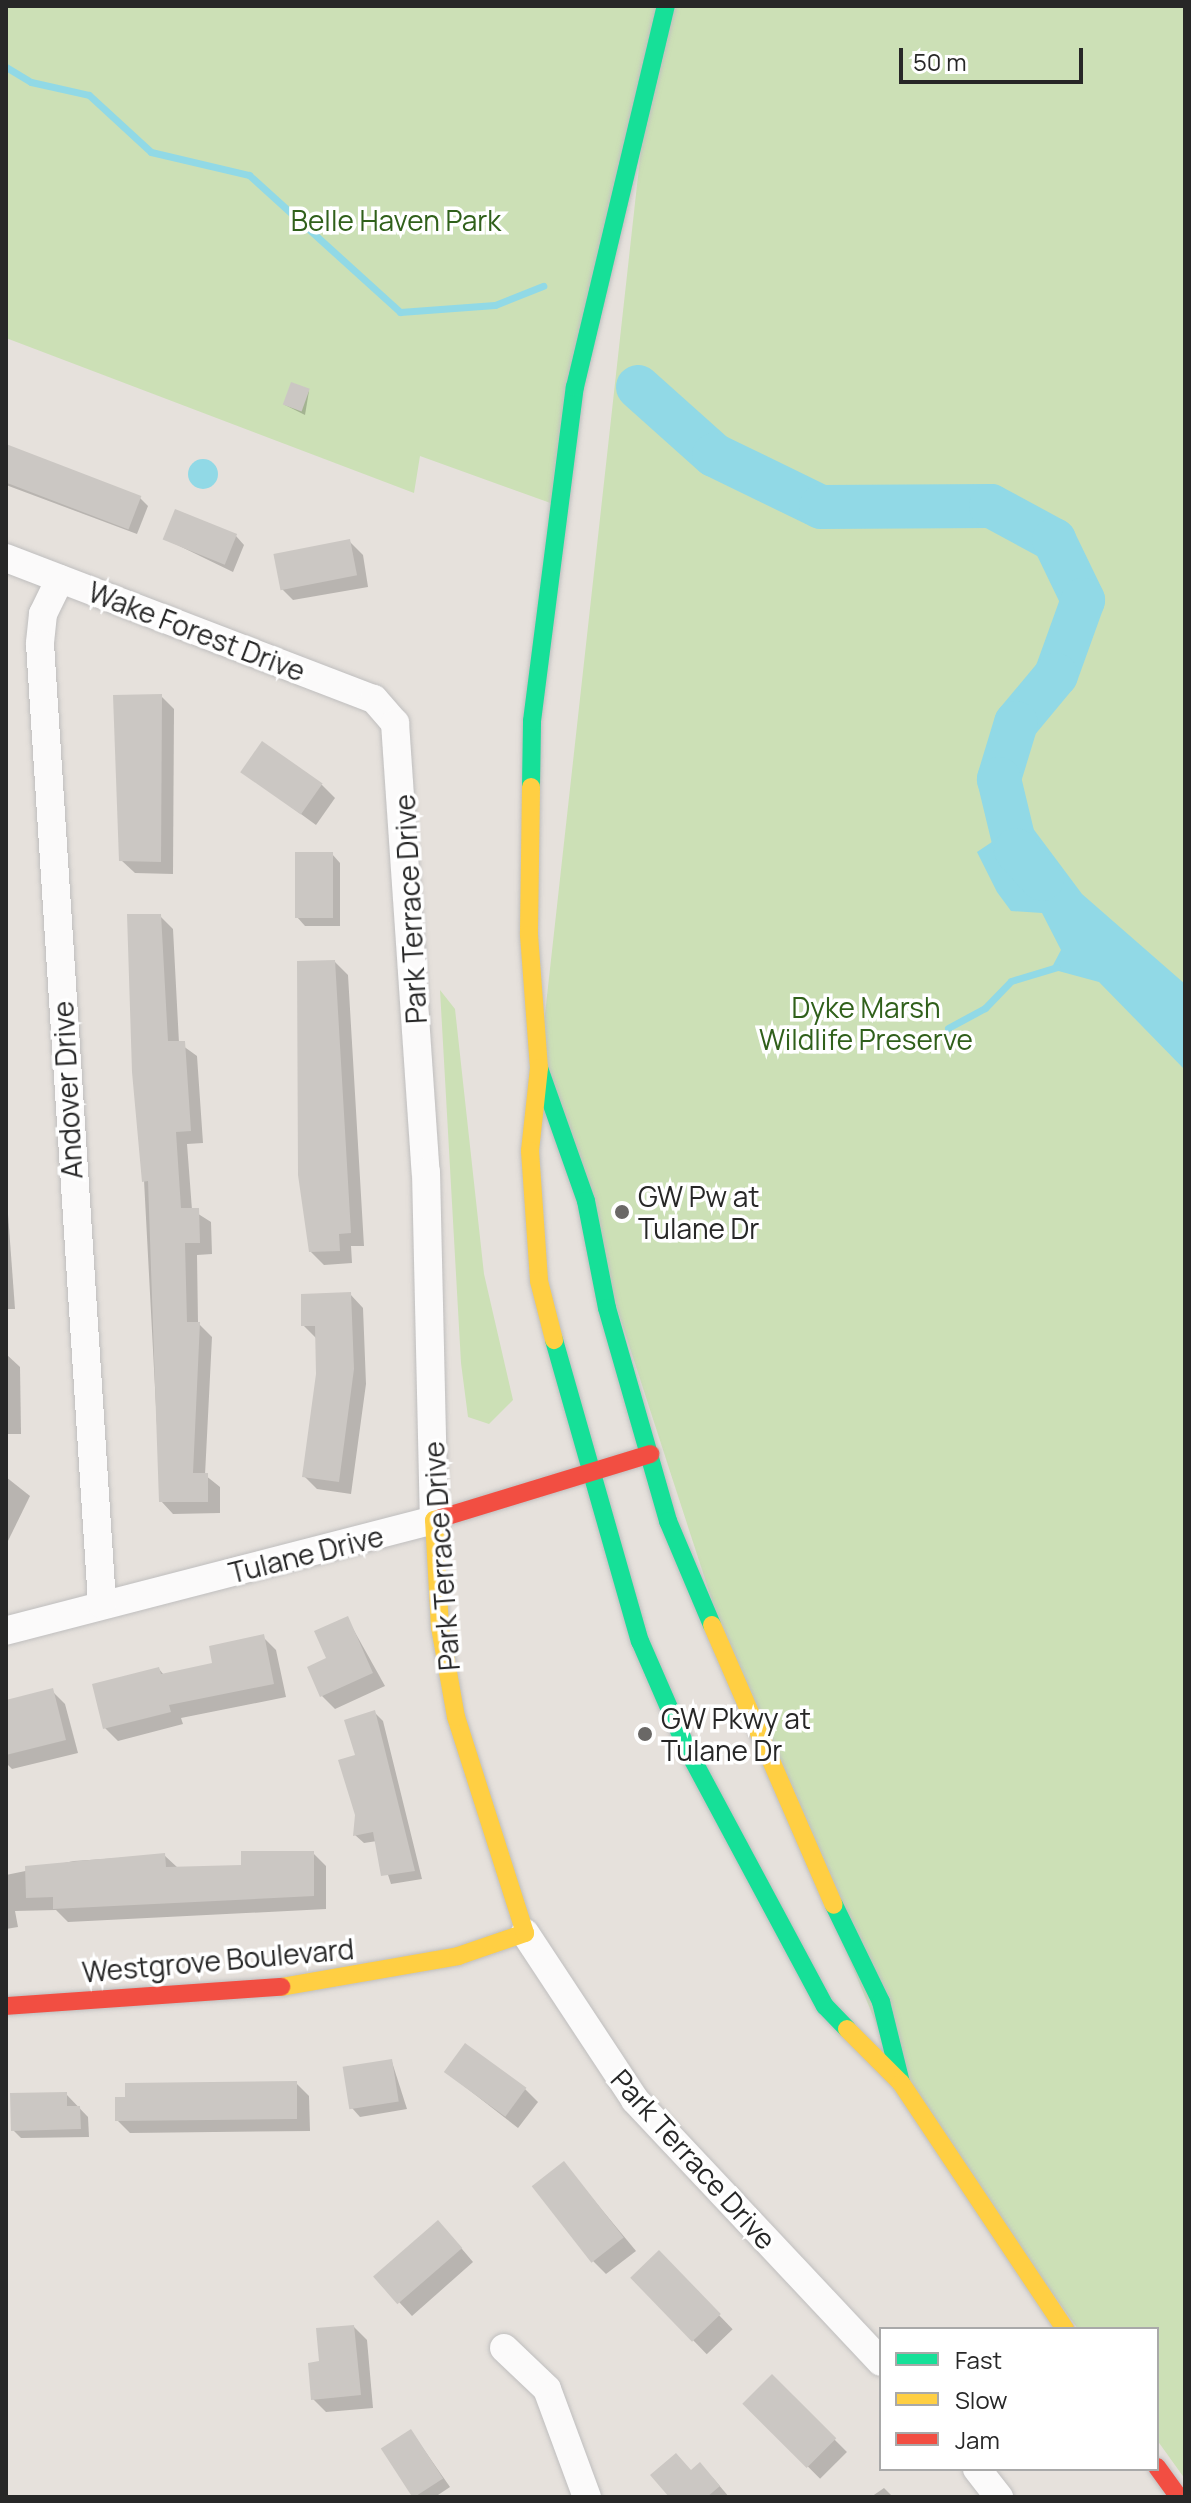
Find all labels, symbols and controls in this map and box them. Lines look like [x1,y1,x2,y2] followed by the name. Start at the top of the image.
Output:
[903,32,1087,82] scale bar
[913,45,967,78] text: 50 m
[291,203,501,237] park label: Belle Haven Park
[84,574,310,688] street label: Wake Forest Drive
[387,793,433,1025] street label: Park Terrace Drive
[759,990,973,1056] park label: Dyke Marsh Wildlife Preserve
[46,1000,88,1180] street label: Andover Drive
[638,1179,759,1245] place label: GW Pw at Tulane Dr
[613,1203,631,1221] marker: GW Pw at Tulane Dr
[416,1440,466,1672] street label: Park Terrace Drive
[225,1519,387,1589] street label: Tulane Drive
[661,1701,811,1767] place label: GW Pkwy at Tulane Dr
[636,1725,654,1743] marker: GW Pkwy at Tulane Dr
[81,1931,355,1989] street label: Westgrove Boulevard
[605,2062,783,2256] street label: Park Terrace Drive
[879,2327,1159,2471] legend
[955,2343,1002,2376] text: Fast
[955,2383,1008,2416] text: Slow
[955,2423,1000,2456] text: Jam

